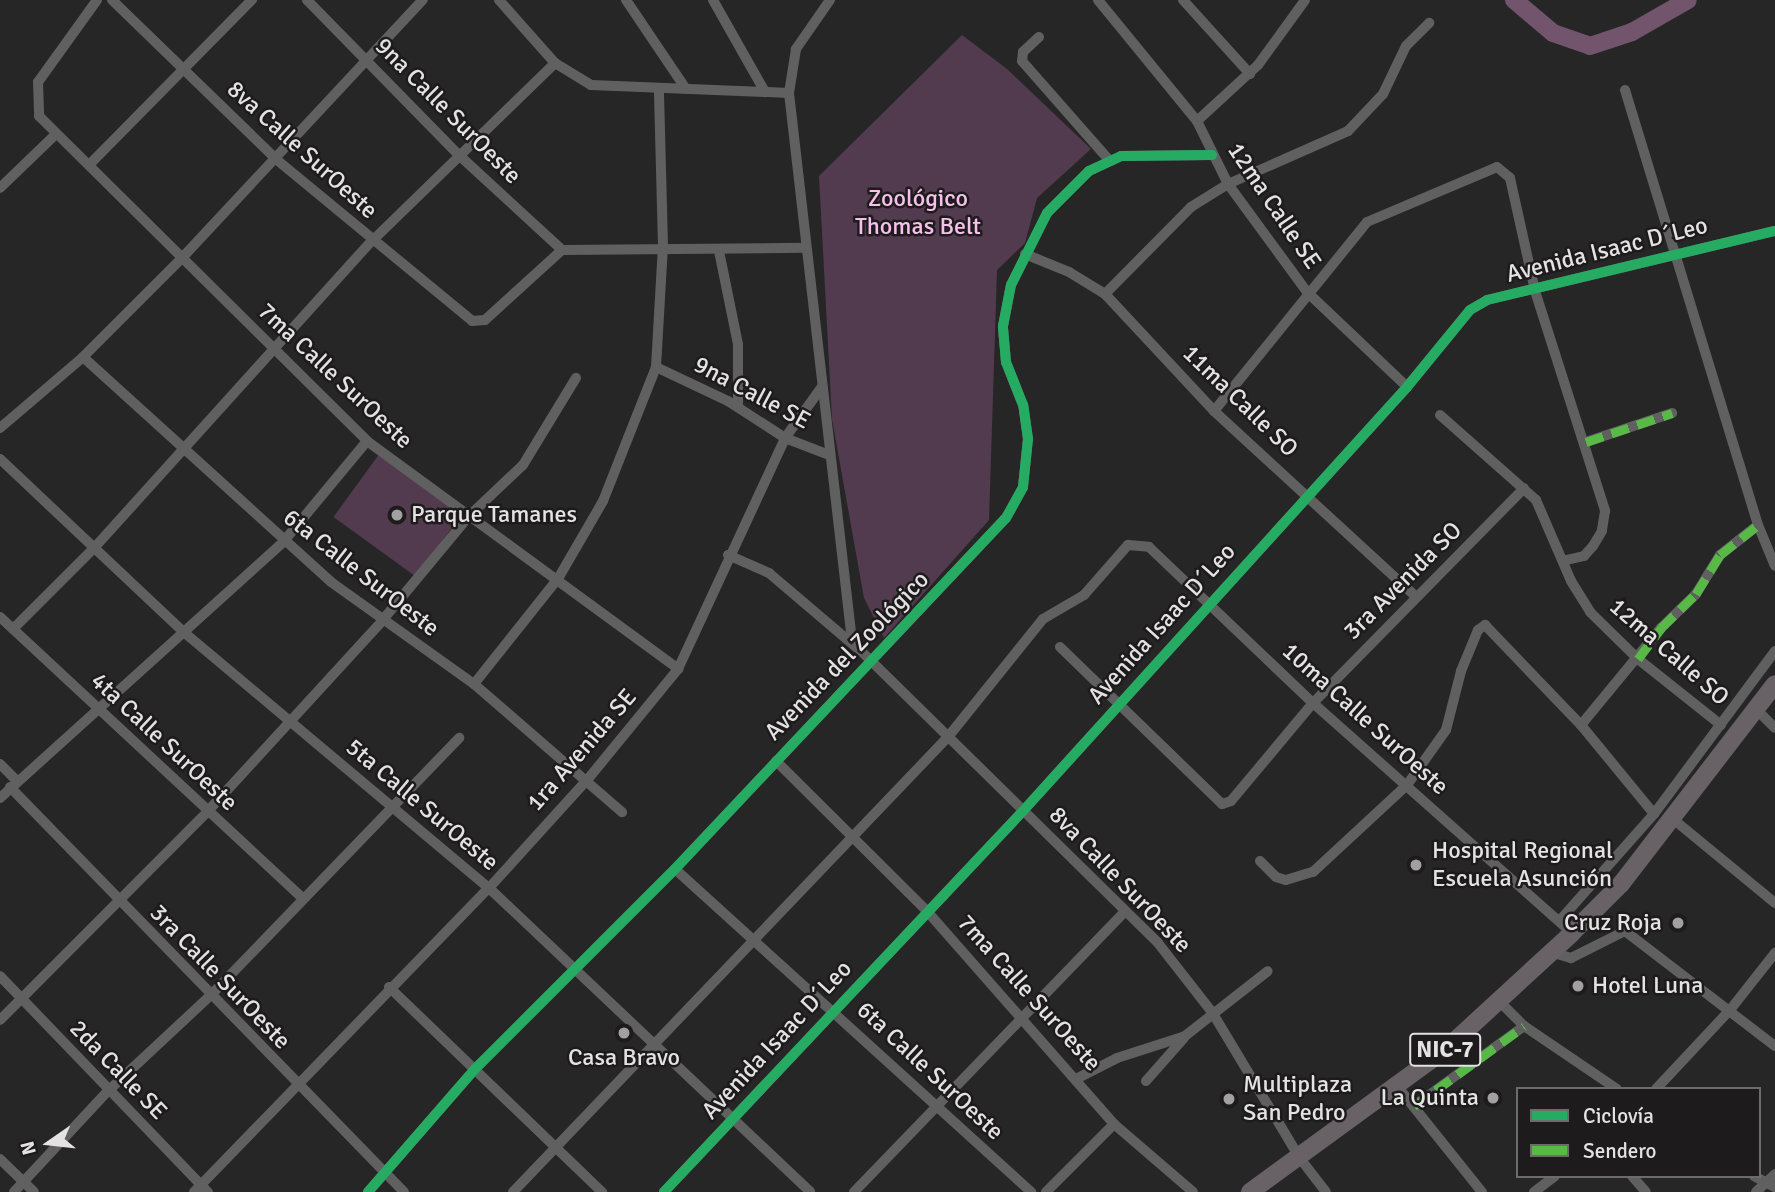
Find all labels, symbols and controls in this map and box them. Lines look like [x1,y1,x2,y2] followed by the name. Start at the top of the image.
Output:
[369,32,527,190] street label: 9na Calle SurOeste
[221,75,383,225] street label: 8va Calle SurOeste
[1221,137,1327,275] street label: 12ma Calle SE
[855,185,981,241] park label: Zoológico Thomas Belt
[1503,211,1711,289] street label: Avenida Isaac D´Leo
[252,297,418,455] street label: 7ma Calle SurOeste
[1176,339,1304,463] street label: 11ma Calle SO
[689,350,815,436] street label: 9na Calle SE
[411,501,577,529] place label: Parque Tamanes
[277,503,445,643] street label: 6ta Calle SurOeste
[389,507,405,523] marker: Parque Tamanes
[1338,516,1468,646] street label: 3ra Avenida SO
[1082,538,1242,710] street label: Avenida Isaac D´Leo
[759,566,935,746] street label: Avenida del Zoológico
[1603,592,1735,712] street label: 12ma Calle SO
[1276,637,1454,801] street label: 10ma Calle SurOeste
[85,667,243,817] street label: 4ta Calle SurOeste
[521,683,643,817] street label: 1ra Avenida SE
[340,733,504,877] street label: 5ta Calle SurOeste
[1043,801,1197,959] street label: 8va Calle SurOeste
[1432,837,1613,893] place label: Hospital Regional Escuela Asunción
[1406,855,1426,875] marker: Hospital Regional Escuela Asunción
[144,899,296,1055] street label: 3ra Calle SurOeste
[951,909,1107,1077] street label: 7ma Calle SurOeste
[1564,909,1662,937] place label: Cruz Roja
[1668,913,1688,933] marker: Cruz Roja
[696,955,858,1125] street label: Avenida Isaac D´Leo
[1592,972,1703,1000] place label: Hotel Luna
[1570,978,1586,994] marker: Hotel Luna
[851,996,1009,1146] street label: 6ta Calle SurOeste
[63,1014,173,1126] street label: 2da Calle SE
[616,1025,632,1041] marker: Casa Bravo
[1408,1030,1482,1070] road number: NIC-7
[568,1044,680,1072] place label: Casa Bravo
[1243,1071,1352,1127] place label: Multiplaza San Pedro
[1380,1084,1479,1112] place label: La Quinta
[1516,1087,1761,1178] legend
[1485,1090,1501,1106] marker: La Quinta
[1221,1091,1237,1107] marker: Multiplaza San Pedro
[1583,1103,1654,1129] text: Ciclovía
[14,1108,84,1178] north arrow
[1583,1138,1657,1164] text: Sendero
[15,1139,42,1157] text: N

